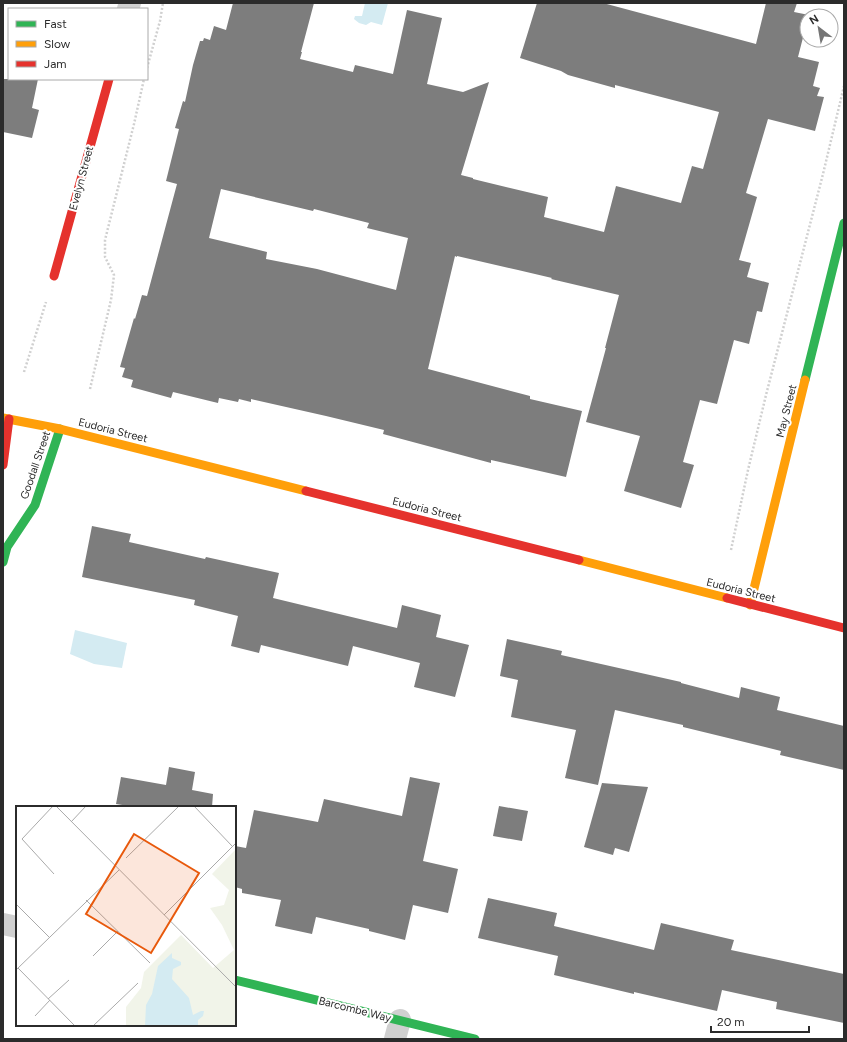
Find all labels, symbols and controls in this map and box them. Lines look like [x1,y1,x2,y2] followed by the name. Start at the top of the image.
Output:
[8,8,148,80] legend
[799,8,839,48] north arrow
[807,12,821,28] text: N
[44,17,67,31] text: Fast
[44,37,71,51] text: Slow
[44,57,67,71] text: Jam
[67,145,96,212] street label: Evelyn Street
[774,383,799,439] street label: May Street
[77,416,149,445] street label: Eudoria Street
[18,429,53,501] street label: Goodall Street
[391,495,463,524] street label: Eudoria Street
[705,576,777,605] street label: Eudoria Street
[16,806,236,1026] inset map
[317,994,393,1025] street label: Barcombe Way
[711,1008,809,1034] scale bar
[717,1015,745,1029] text: 20 m

